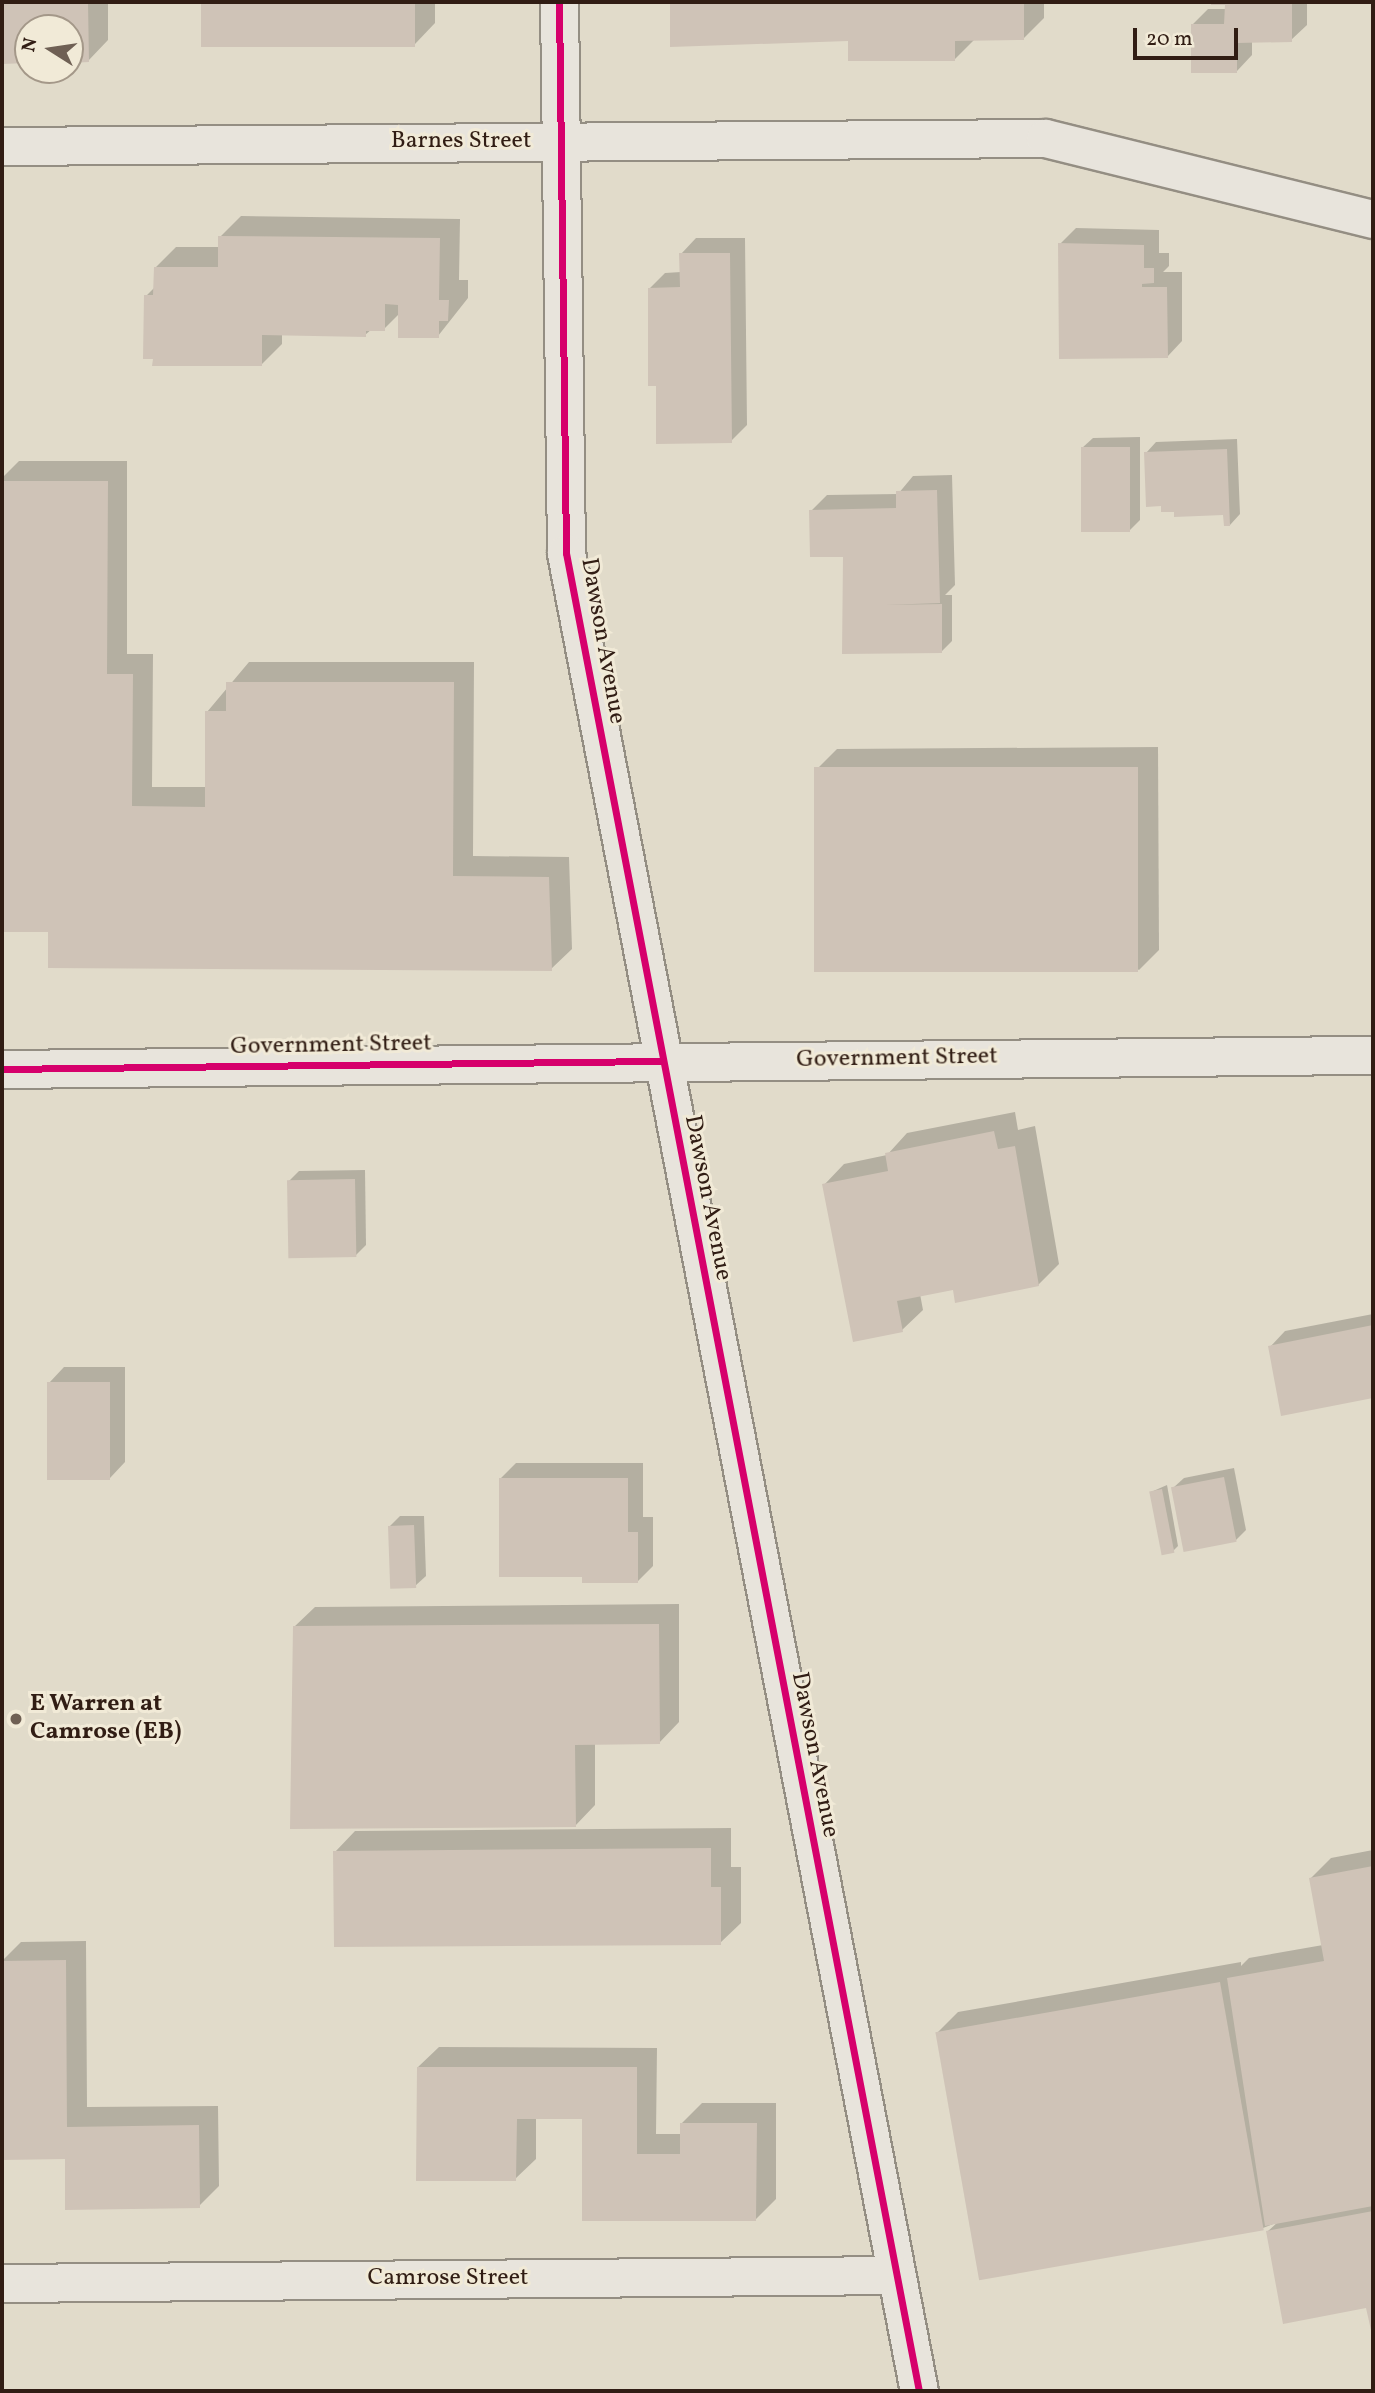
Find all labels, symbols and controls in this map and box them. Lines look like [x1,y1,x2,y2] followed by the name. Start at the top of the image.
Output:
[14,14,84,84] north arrow
[1137,14,1242,58] scale bar
[1146,25,1192,54] text: 20 m
[16,36,45,55] text: N
[391,128,531,156] street label: Barnes Street
[573,556,631,726] street label: Dawson Avenue
[230,1030,432,1062] street label: Government Street
[796,1043,998,1075] street label: Government Street
[677,1113,737,1283] street label: Dawson Avenue
[784,1670,844,1840] street label: Dawson Avenue
[30,1691,182,1747] place label: E Warren at Camrose (EB)
[8,1711,24,1727] marker: E Warren at Camrose (EB)
[367,2265,529,2293] street label: Camrose Street

